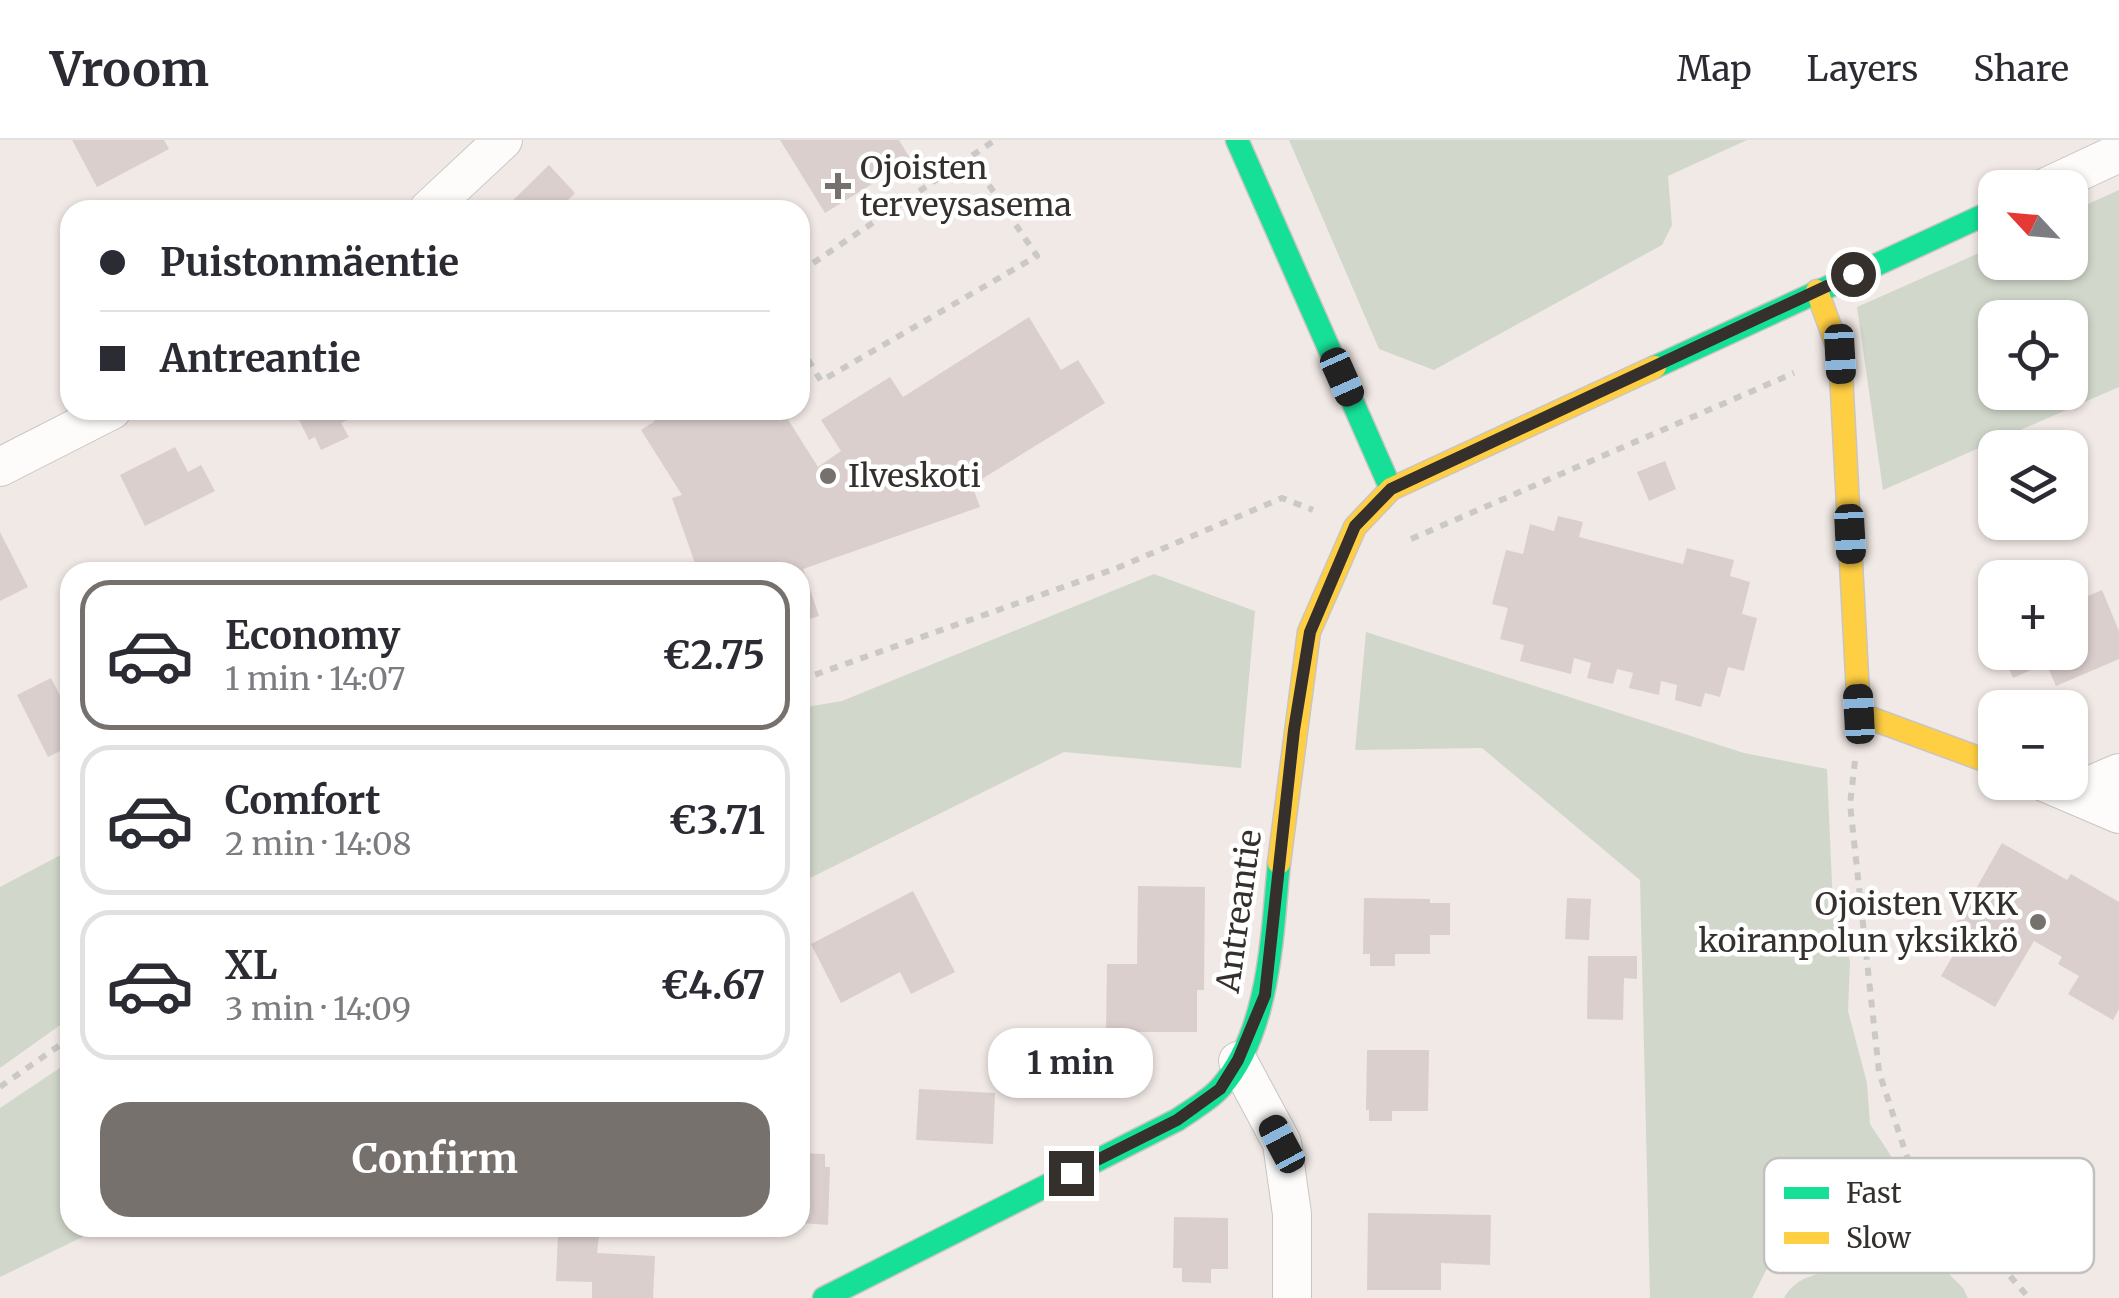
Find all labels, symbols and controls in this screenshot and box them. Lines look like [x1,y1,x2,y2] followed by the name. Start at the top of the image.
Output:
[50,39,209,99] text: Vroom
[1677,47,1752,91] text: Map
[1807,47,1918,91] text: Layers
[1973,47,2069,91] text: Share
[860,148,1072,225] place label: Ojoisten terveysasema
[1978,170,2088,280] north arrow
[1978,170,2088,800] map controls
[825,173,851,199] marker: Ojoisten terveysasema
[160,239,459,286] text: Puistonmäentie
[1831,252,1876,297] route start
[1978,300,2088,410] button: locate
[1823,323,1857,385] car
[160,335,361,382] text: Antreantie
[1316,343,1368,411] car
[1978,430,2088,540] button: layers
[848,456,981,496] place label: Ilveskoti
[817,465,839,487] marker: Ilveskoti
[1833,503,1867,565] car
[1978,560,2088,670] button: +
[105,610,195,700] icon: car
[225,612,400,659] text: Economy
[662,632,765,679] text: €2.75
[225,659,406,699] text: 1 min · 14:07
[1842,683,1876,745] car
[1978,690,2088,800] button: −
[105,775,195,865] icon: car
[225,777,381,824] text: Comfort
[669,797,765,844] text: €3.71
[225,824,412,864] text: 2 min · 14:08
[1208,827,1270,996] street label: Antreantie
[1698,884,2019,961] place label: Ojoisten VKK koiranpolun yksikkö
[2027,911,2049,933] marker: Ojoisten VKK koiranpolun yksikkö
[105,940,195,1030] icon: car
[225,942,277,989] text: XL
[660,962,765,1009] text: €4.67
[225,989,411,1029] text: 3 min · 14:09
[988,1028,1154,1098] callout: 1 min
[1027,1043,1114,1083] text: 1 min
[100,1102,770,1217] button: Confirm
[1255,1110,1309,1178] car
[1049,1151,1094,1196] route end
[1764,1158,2094,1273] legend
[1846,1175,1902,1211] text: Fast
[1846,1220,1911,1256] text: Slow

